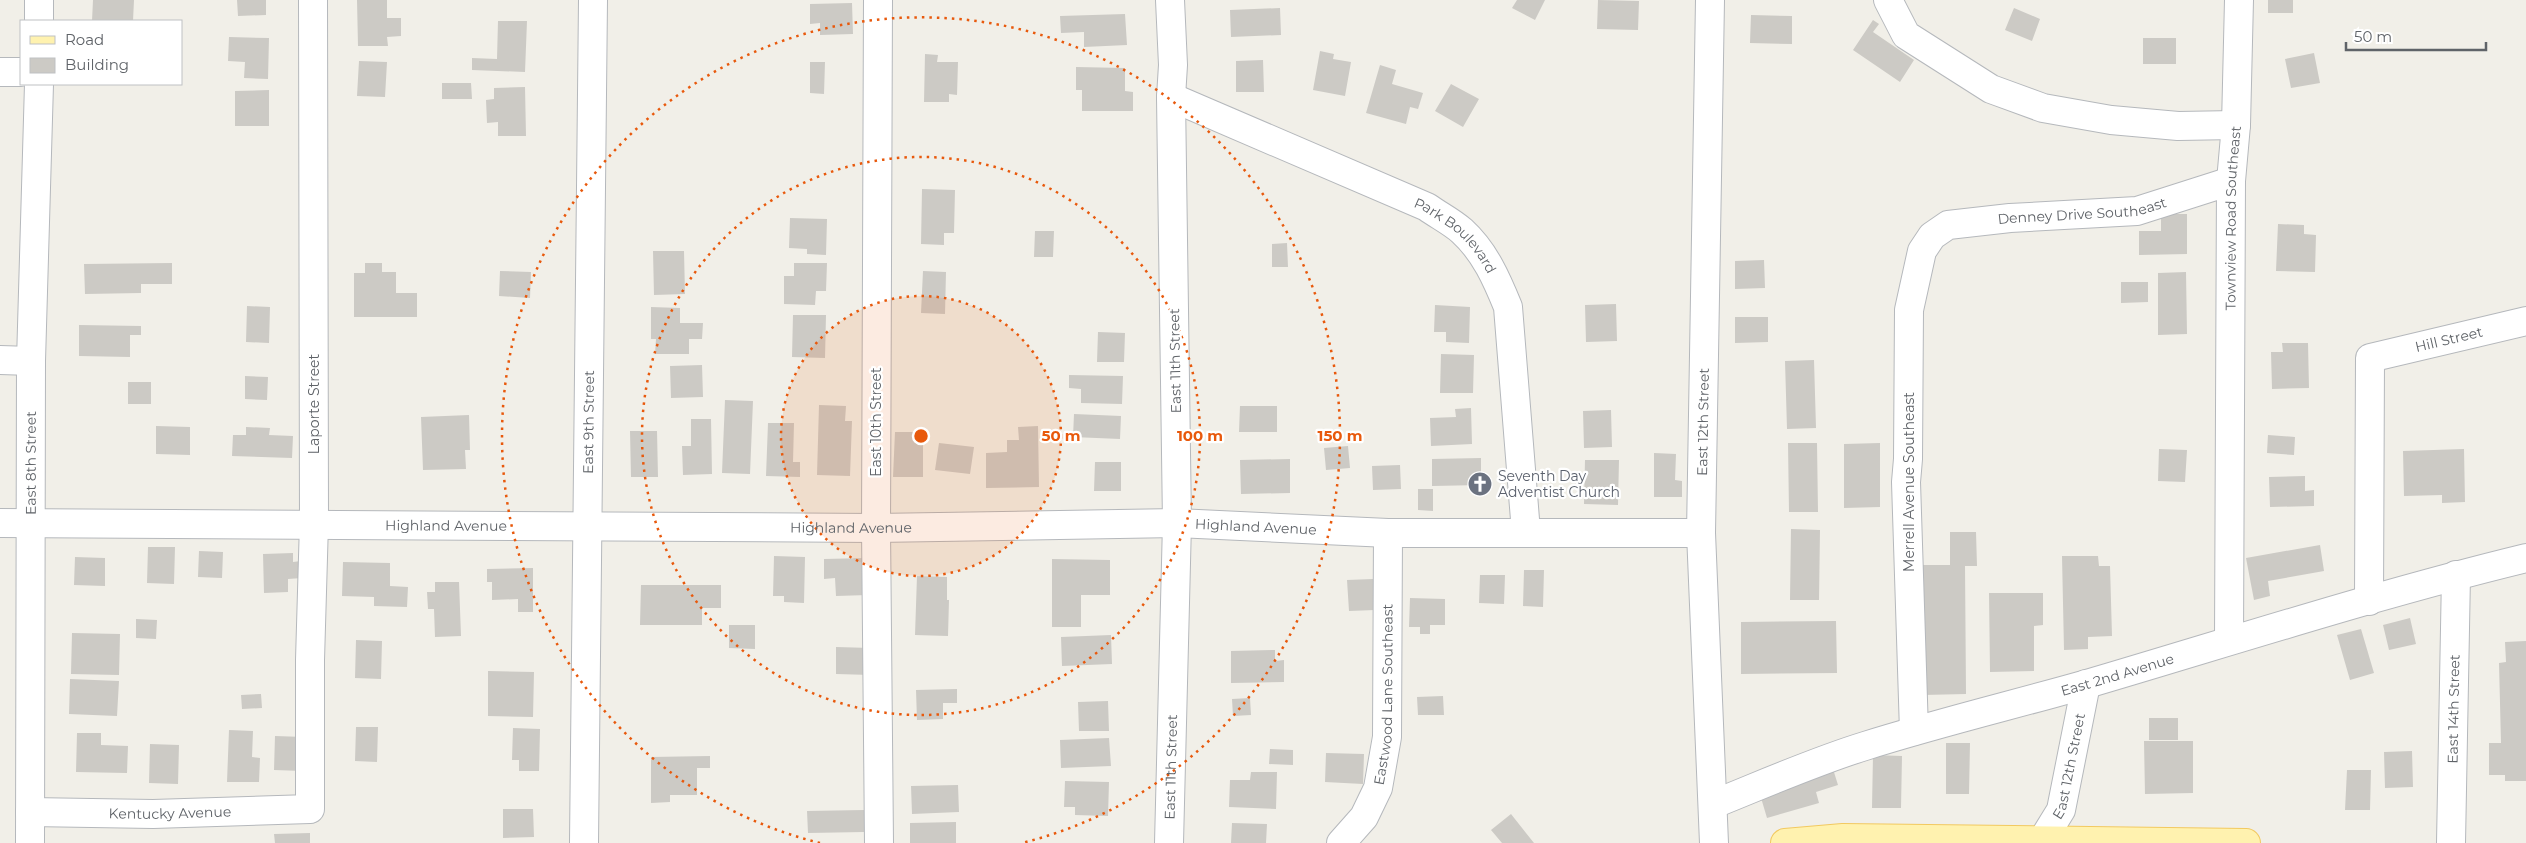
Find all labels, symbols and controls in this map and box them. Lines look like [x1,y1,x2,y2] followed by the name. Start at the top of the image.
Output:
[20,20,182,85] legend
[2346,20,2486,52] scale bar
[2354,27,2392,46] text: 50 m
[65,30,104,49] text: Road
[65,55,129,74] text: Building
[2221,125,2245,310] street label: Townview Road Southeast
[1997,193,2169,228] street label: Denney Drive Southeast
[1411,194,1500,276] street label: Park Boulevard
[1165,308,1185,414] street label: East 11th Street
[2413,323,2485,356] street label: Hill Street
[305,353,323,454] street label: Laporte Street
[867,367,885,477] street label: East 10th Street
[1693,368,1713,476] street label: East 12th Street
[579,370,598,474] street label: East 9th Street
[1900,392,1918,572] street label: Merrell Avenue Southeast
[22,411,40,515] street label: East 8th Street
[1041,426,1081,445] text: 50 m
[1177,426,1223,445] text: 100 m
[1318,426,1362,445] text: 150 m
[912,427,930,445] centre of rings
[1498,467,1620,501] place label: Seventh Day Adventist Church
[1467,471,1493,497] church icon: Seventh Day Adventist Church
[1195,515,1317,539] street label: Highland Avenue
[385,516,507,535] street label: Highland Avenue
[790,518,912,537] street label: Highland Avenue
[1370,603,1397,786] street label: Eastwood Lane Southeast
[2059,650,2176,700] street label: East 2nd Avenue
[2443,654,2464,764] street label: East 14th Street
[2048,711,2089,823] street label: East 12th Street
[1161,714,1181,820] street label: East 11th Street
[109,803,232,823] street label: Kentucky Avenue

